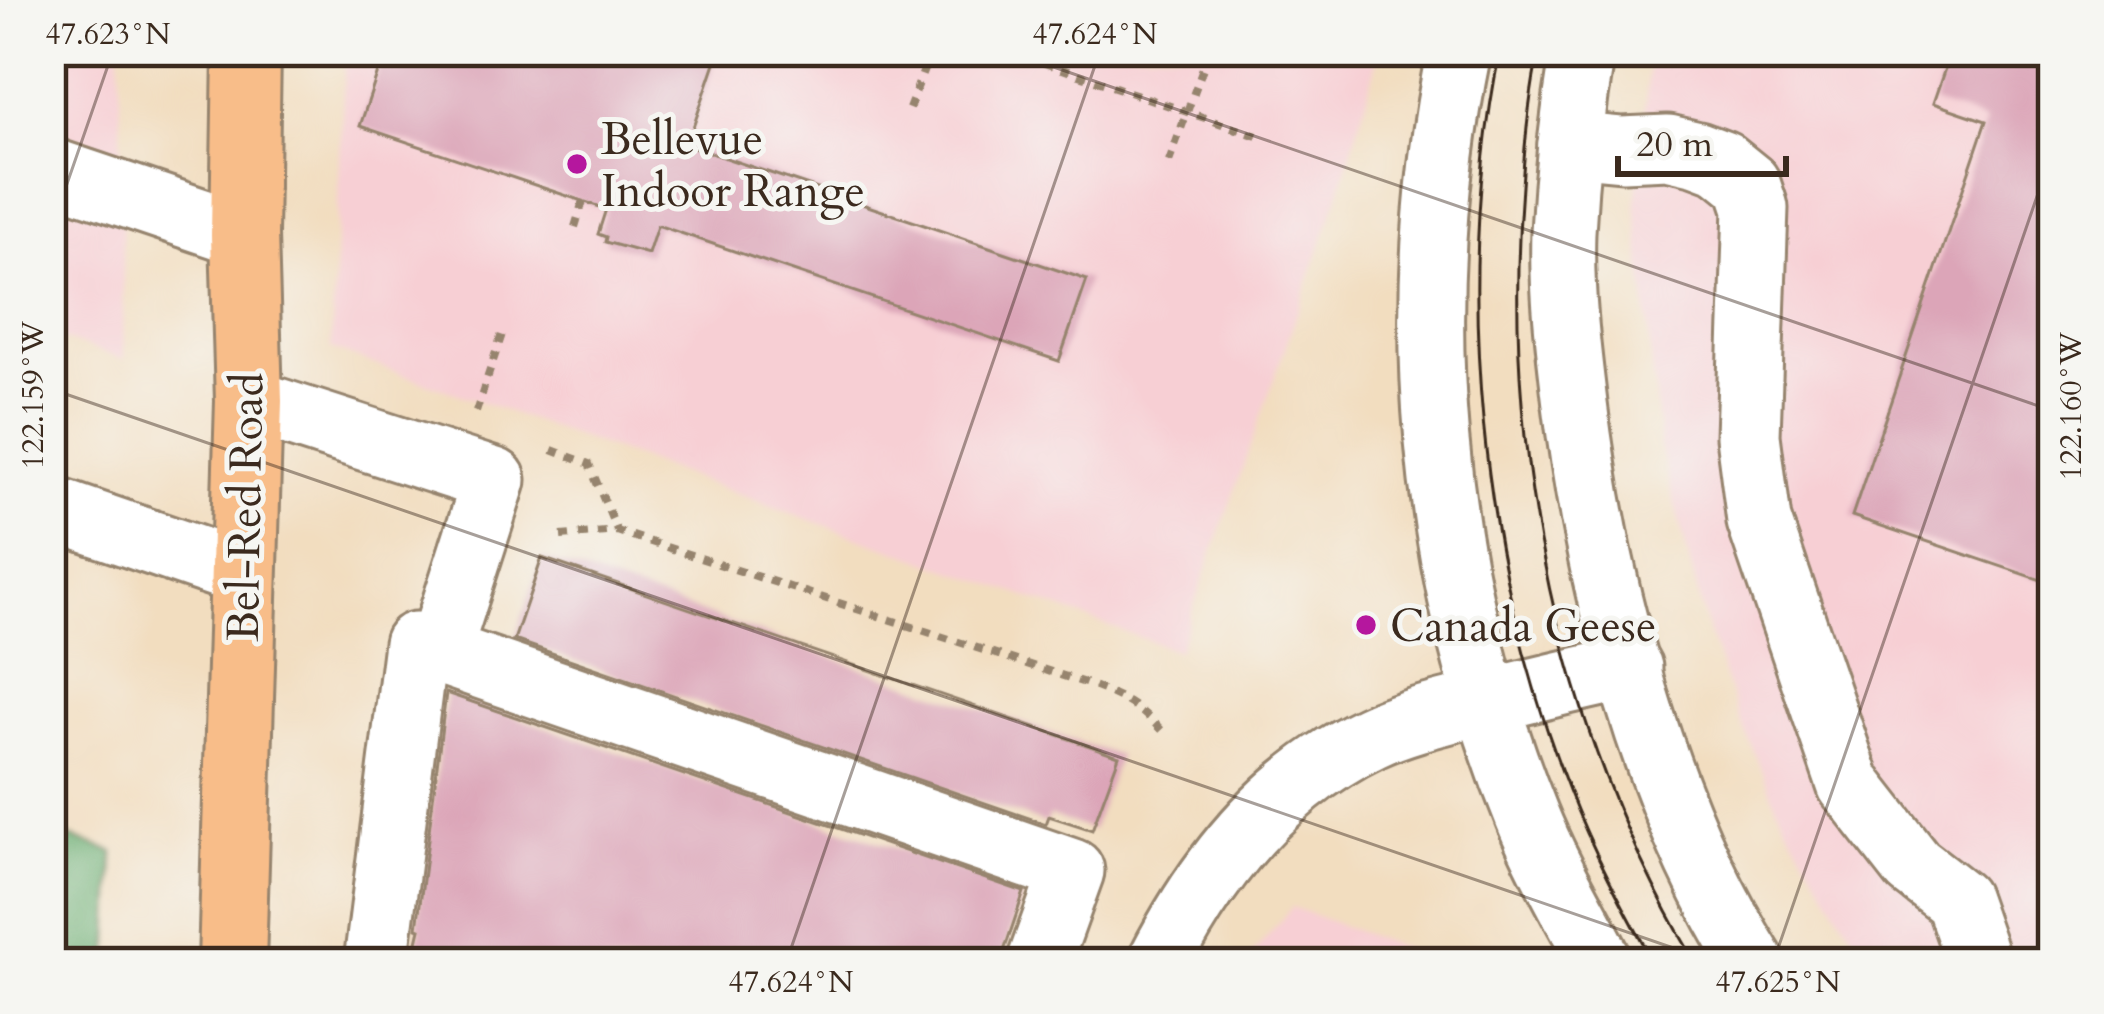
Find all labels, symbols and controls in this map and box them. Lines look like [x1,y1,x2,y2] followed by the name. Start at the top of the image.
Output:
[45,14,171,55] text: 47.623°N
[1032,14,1158,55] text: 47.624°N
[1618,102,1786,176] scale bar
[601,109,865,222] place label: Bellevue Indoor Range
[1636,120,1714,169] text: 20 m
[564,151,590,177] marker: Bellevue Indoor Range
[13,320,54,469] text: 122.159°W
[2051,331,2092,480] text: 122.160°W
[213,372,278,642] street label: Bel-Red Road
[1390,596,1656,657] place label: Canada Geese
[1353,612,1379,638] marker: Canada Geese
[728,962,854,1003] text: 47.624°N
[1715,962,1841,1003] text: 47.625°N

